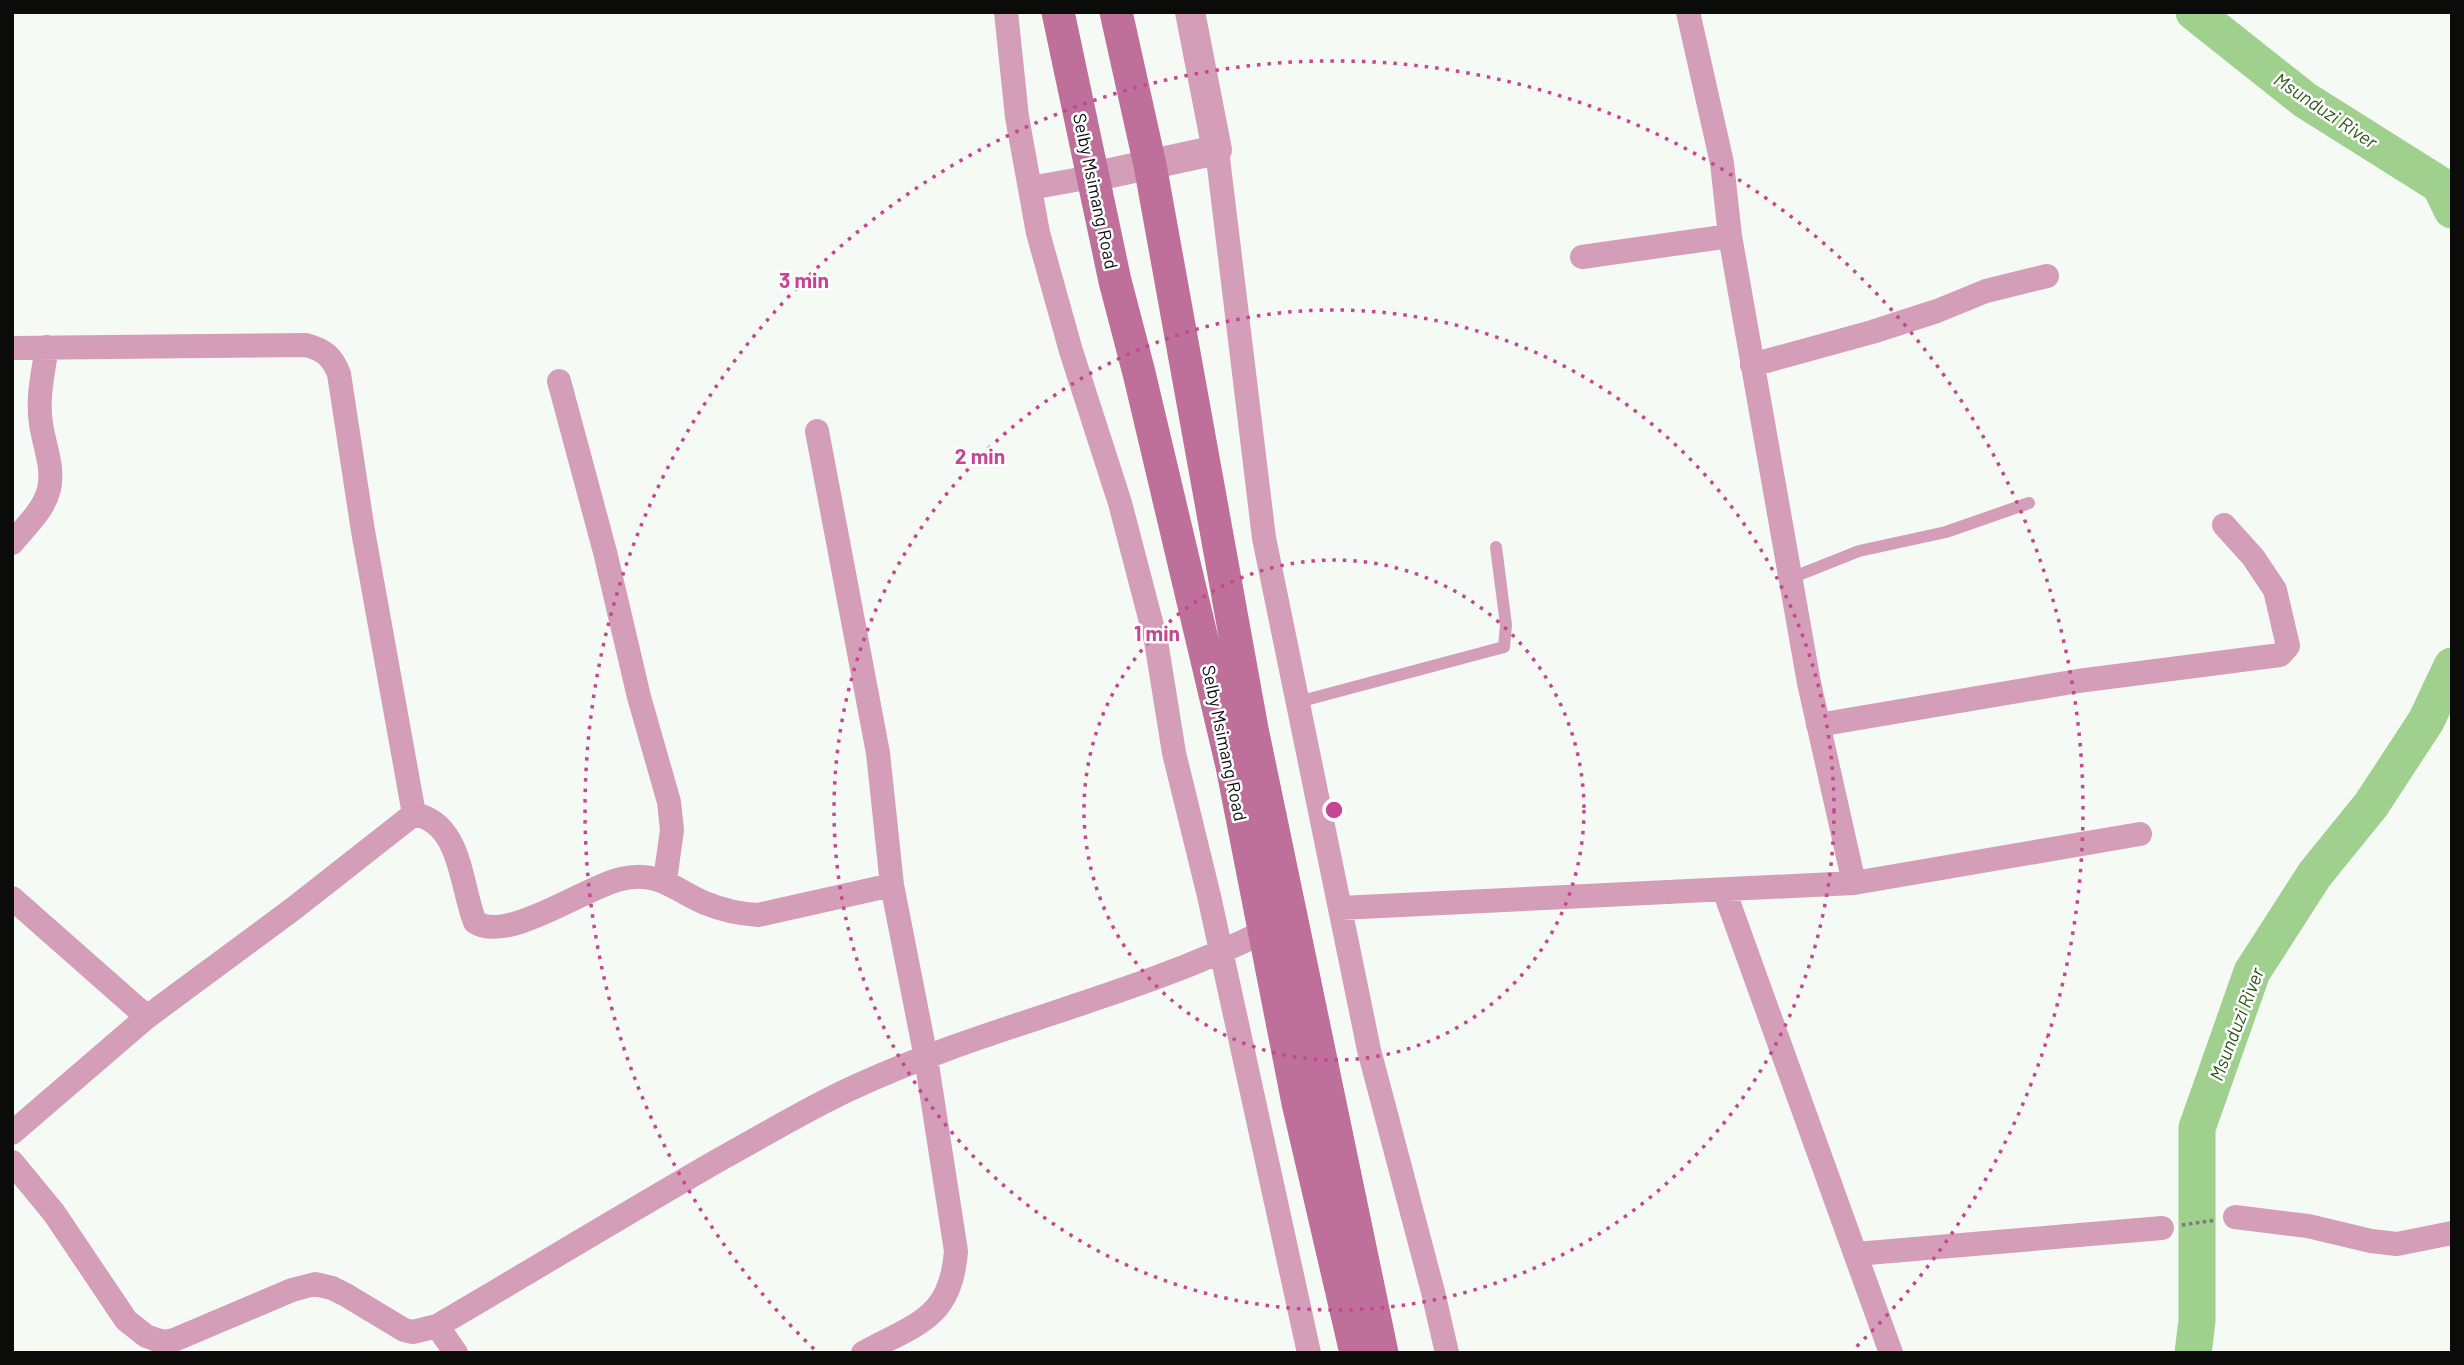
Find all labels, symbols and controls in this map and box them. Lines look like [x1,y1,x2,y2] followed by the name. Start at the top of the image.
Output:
[2270,67,2383,154] water label: Msunduzi River
[1069,111,1123,271] street label: Selby Msimang Road
[779,267,829,292] text: 3 min
[955,443,1005,468] text: 2 min
[1134,620,1180,645] text: 1 min
[1198,663,1252,823] street label: Selby Msimang Road
[1322,798,1346,822] centre of rings
[2204,963,2269,1084] water label: Msunduzi River

